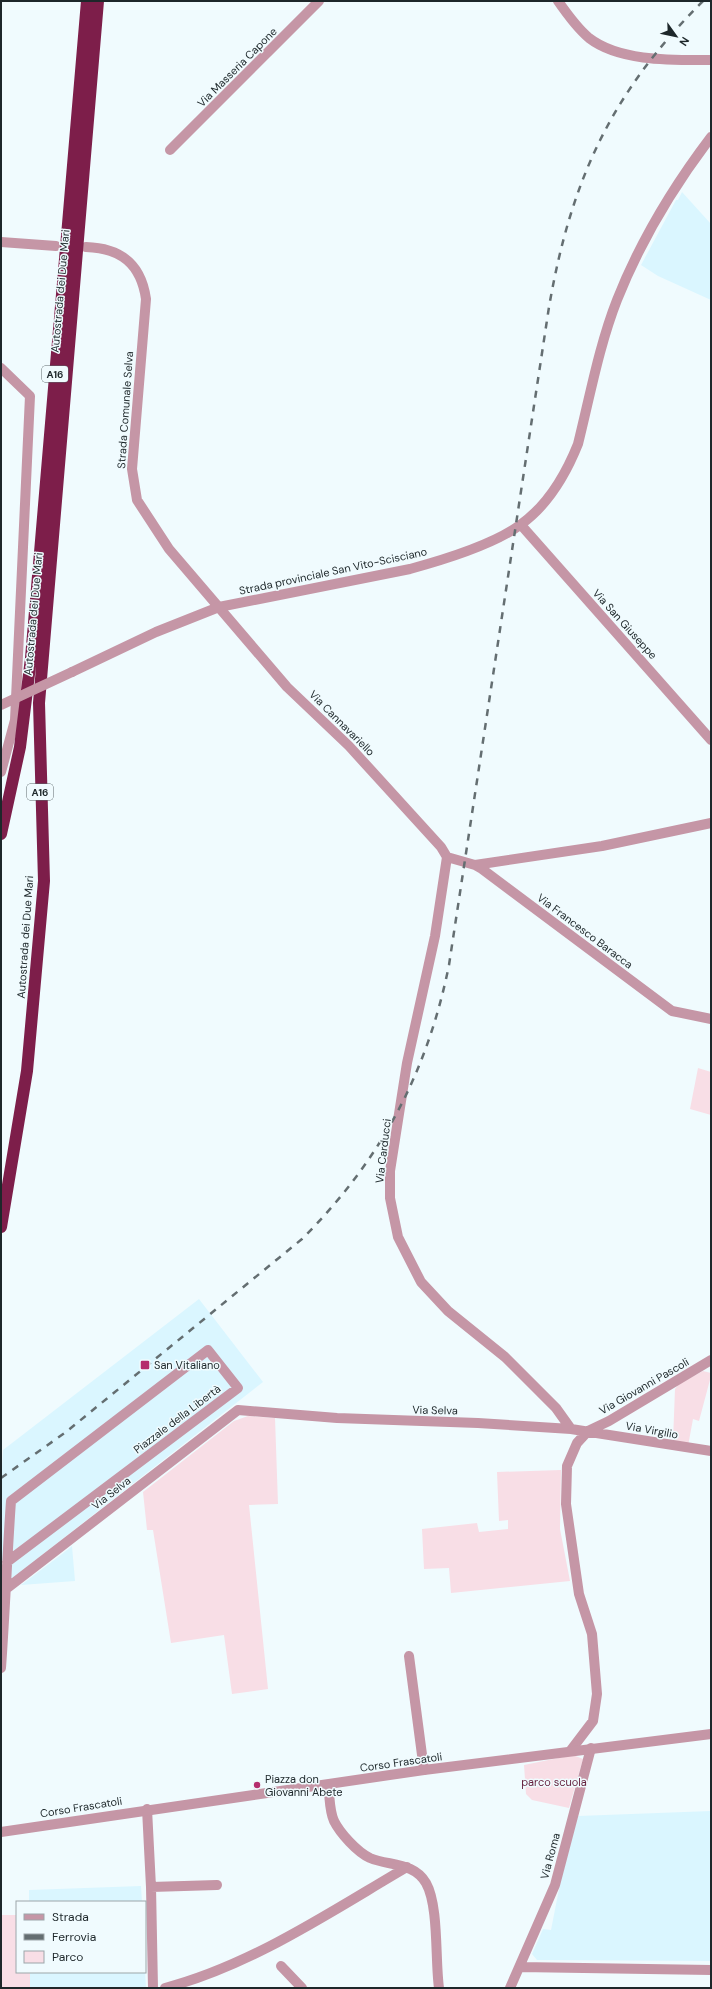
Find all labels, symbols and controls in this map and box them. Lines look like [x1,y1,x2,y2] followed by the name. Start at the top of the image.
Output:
[656,16,696,56] north arrow
[194,24,280,110] street label: Via Masseria Capone
[676,34,692,49] text: N
[48,229,72,353] street label: Autostrada dei Due Mari
[114,351,136,469] street label: Strada Comunale Selva
[42,366,68,382] road number: A16
[238,544,428,598] street label: Strada provinciale San Vito-Scisciano
[21,552,45,676] street label: Autostrada dei Due Mari
[590,586,660,662] street label: Via San Giuseppe
[306,687,378,759] street label: Via Cannavariello
[27,784,53,800] road number: A16
[14,875,36,999] street label: Autostrada dei Due Mari
[534,890,636,972] street label: Via Francesco Baracca
[372,1118,394,1184] street label: Via Carducci
[597,1355,691,1417] street label: Via Giovanni Pascoli
[154,1358,220,1372] place label: San Vitaliano
[139,1359,151,1371] marker: San Vitaliano
[131,1382,223,1456] street label: Piazzale della Libertà
[412,1403,458,1417] street label: Via Selva
[625,1418,679,1442] street label: Via Virgilio
[89,1473,133,1513] street label: Via Selva
[359,1749,443,1775] street label: Corso Frascatoli
[265,1772,343,1799] place label: Piazza don Giovanni Abete
[521,1775,587,1789] park label: parco scuola
[252,1780,262,1790] marker: Piazza don Giovanni Abete
[39,1794,123,1820] street label: Corso Frascatoli
[537,1831,563,1881] street label: Via Roma
[16,1901,146,1973] legend
[52,1909,89,1925] text: Strada
[52,1929,96,1945] text: Ferrovia
[52,1949,83,1965] text: Parco

